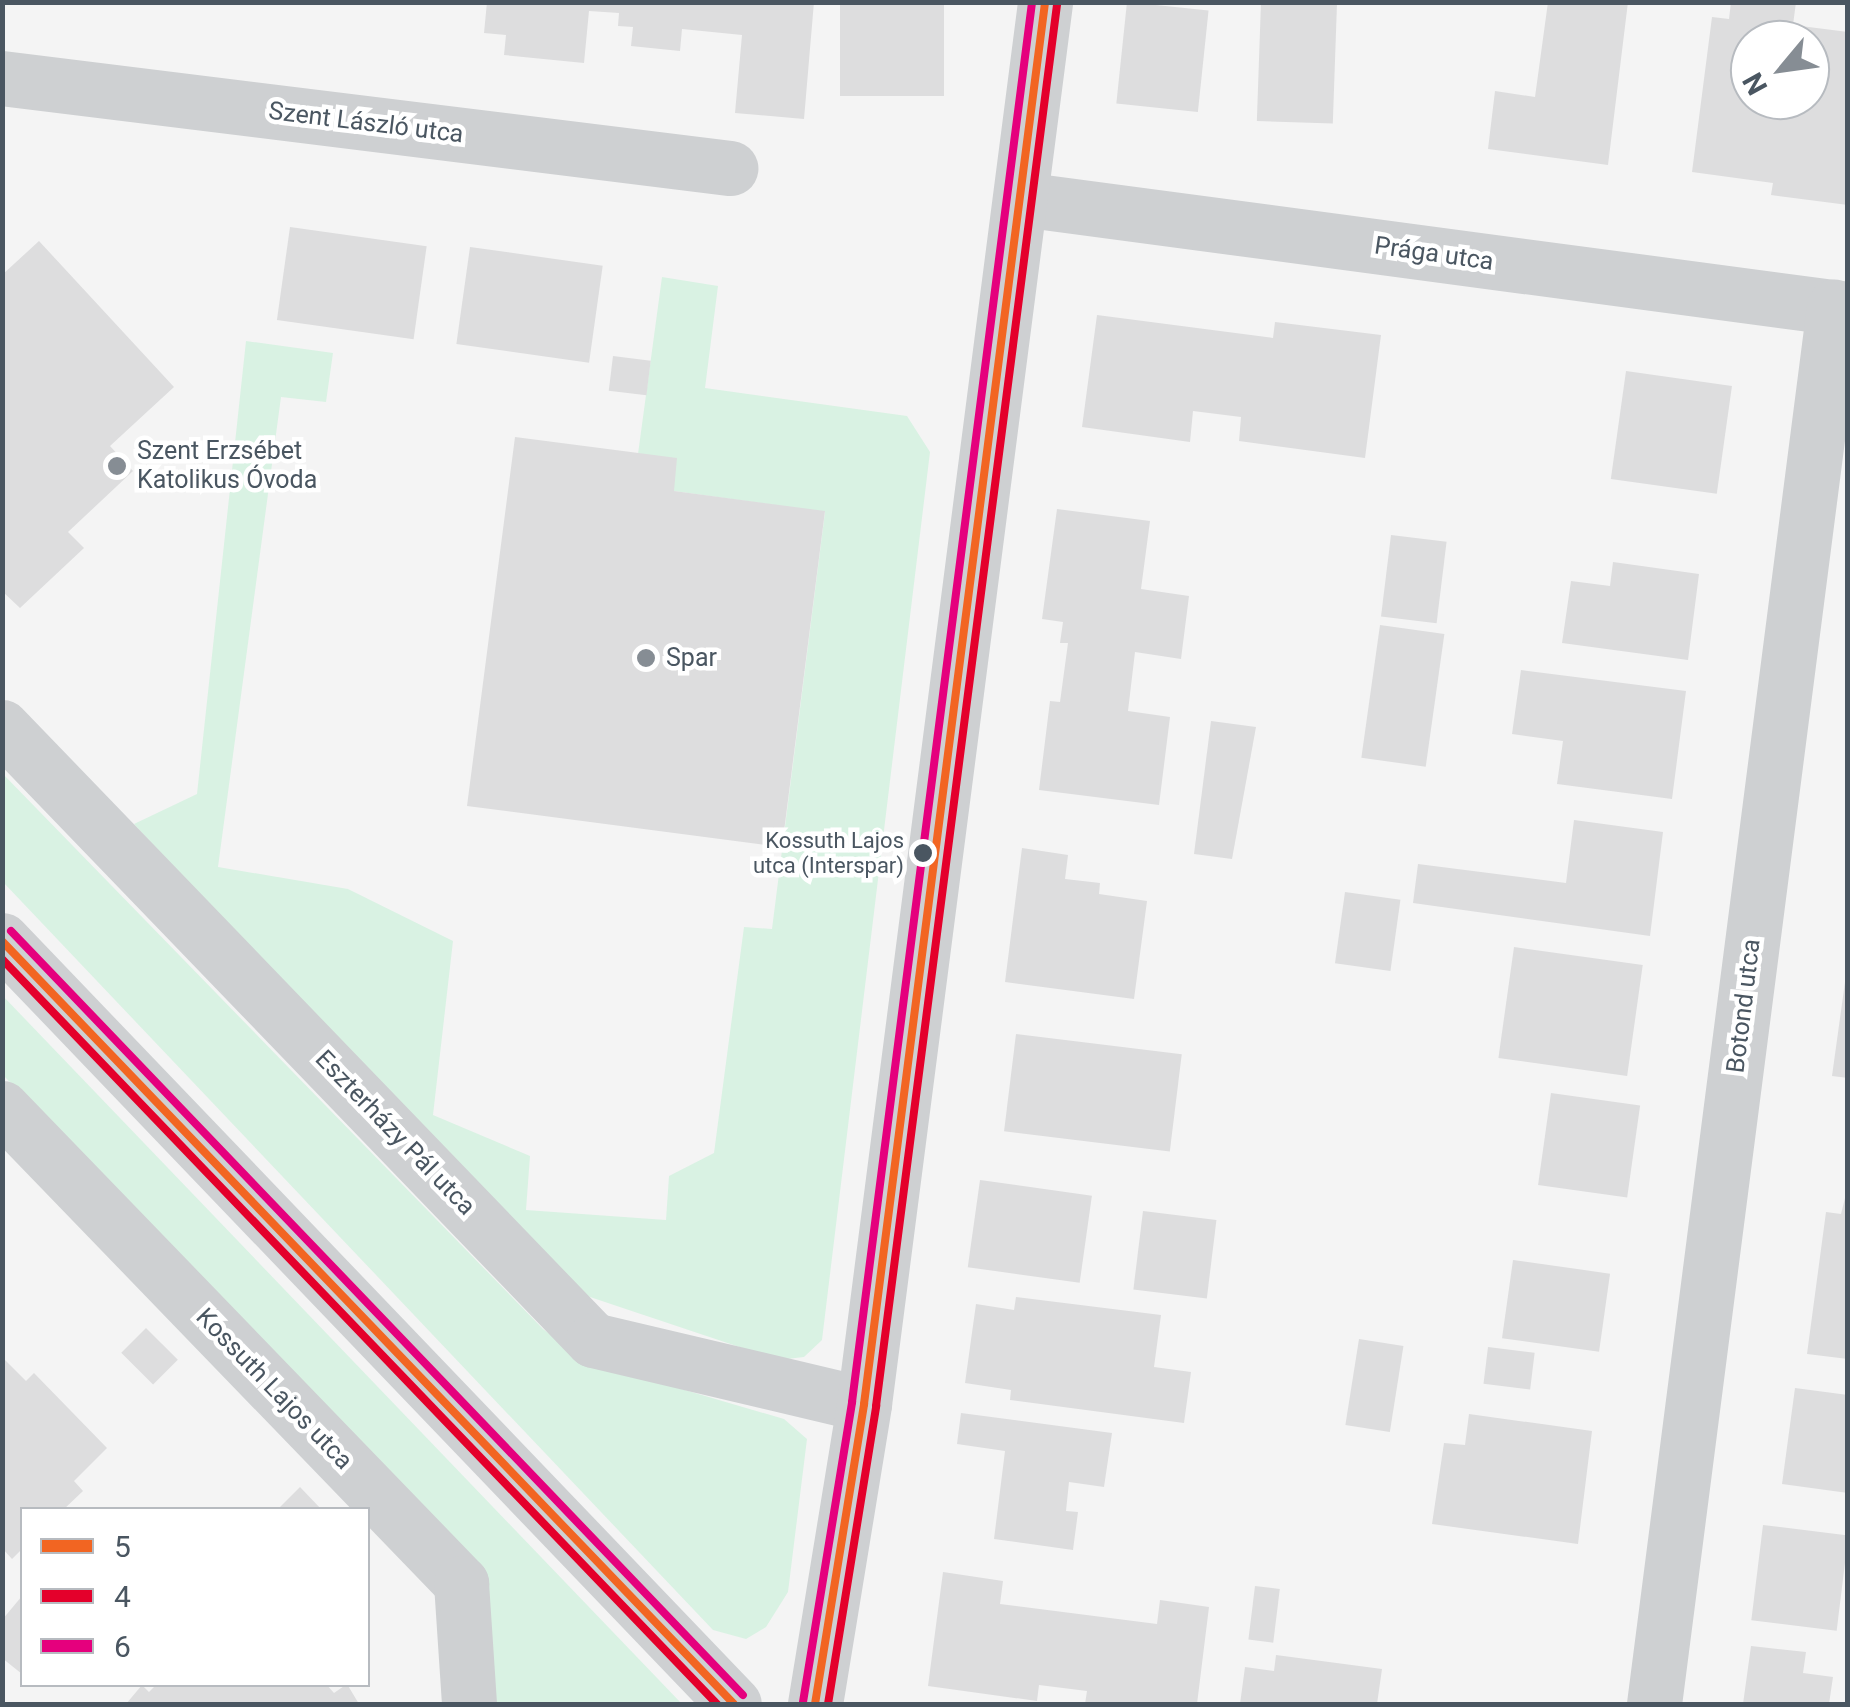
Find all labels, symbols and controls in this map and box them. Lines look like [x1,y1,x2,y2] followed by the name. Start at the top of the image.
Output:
[1730,20,1830,120] north arrow
[1736,67,1774,100] text: N
[267,96,465,150] street label: Szent László utca
[1373,231,1495,277] street label: Prága utca
[137,437,317,496] place label: Szent Erzsébet Katolikus Óvoda
[106,455,128,477] marker: Szent Erzsébet Katolikus Óvoda
[666,643,717,673] place label: Spar
[635,647,657,669] marker: Spar
[753,827,904,878] place label: Kossuth Lajos utca (Interspar)
[913,843,933,863] marker: Kossuth Lajos utca (Interspar)
[1721,937,1767,1075] street label: Botond utca
[309,1044,481,1222] street label: Eszterházy Pál utca
[189,1302,359,1476] street label: Kossuth Lajos utca
[20,1507,370,1687] legend
[114,1529,131,1564] text: 5
[114,1579,131,1614] text: 4
[114,1629,131,1664] text: 6

